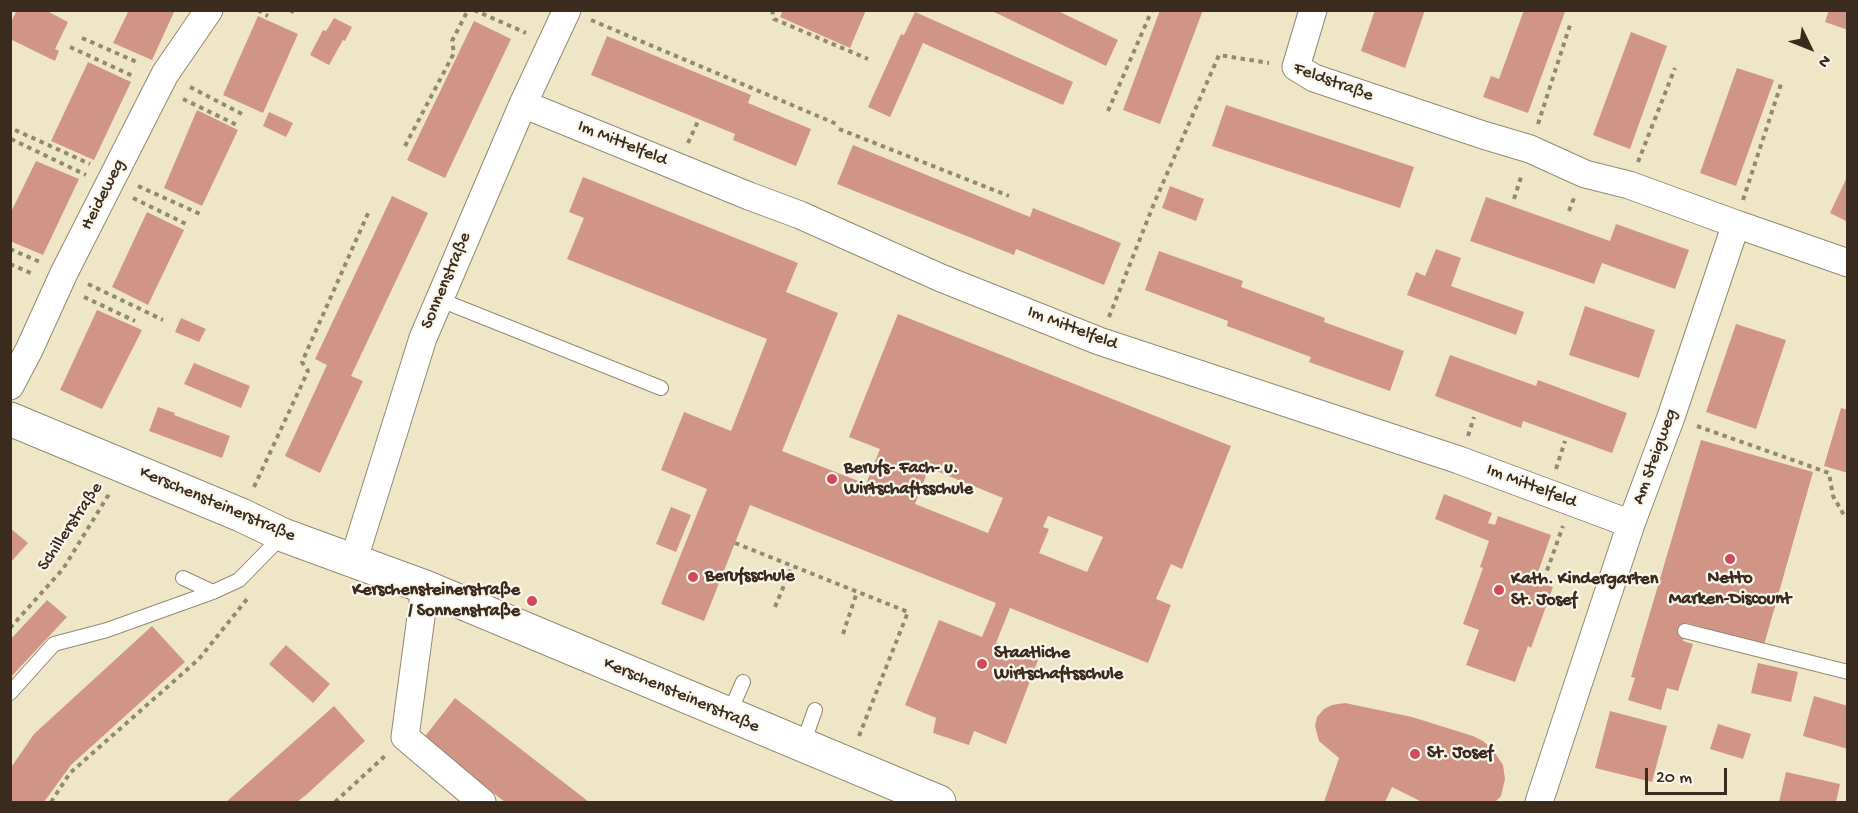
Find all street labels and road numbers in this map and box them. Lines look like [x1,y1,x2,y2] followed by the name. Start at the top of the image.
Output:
[1290,59,1376,107] street label: Feldstraße
[574,116,670,172] street label: Im Mittelfeld
[77,156,131,234] street label: Heideweg
[417,229,477,333] street label: Sonnenstraße
[1024,302,1120,356] street label: Im Mittelfeld
[1629,406,1683,508] street label: Am Steigweg
[1483,460,1579,514] street label: Im Mittelfeld
[136,462,298,548] street label: Kerschensteinerstraße
[33,479,109,575] street label: Schillerstraße
[600,653,762,739] street label: Kerschensteinerstraße

